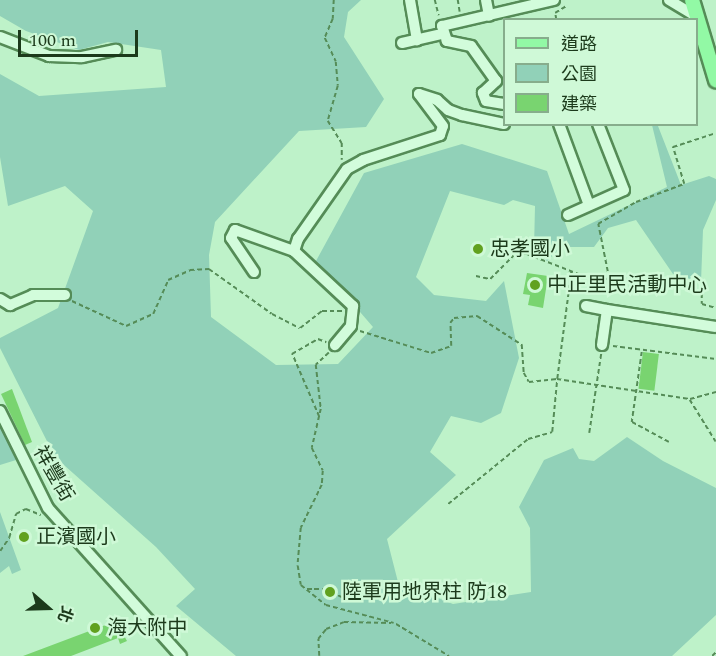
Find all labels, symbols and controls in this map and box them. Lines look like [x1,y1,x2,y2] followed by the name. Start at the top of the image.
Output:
[21,18,141,56] scale bar
[503,18,698,126] legend
[29,27,76,54] text: 100 m
[561,31,597,58] text: 道路
[561,61,597,88] text: 公園
[561,91,597,118] text: 建築
[490,237,570,261] place label: 忠孝國小
[471,242,485,256] marker: 忠孝國小
[547,273,707,297] place label: 中正里民活動中心
[528,278,542,292] marker: 中正里民活動中心
[28,442,78,506] street label: 祥豐街
[36,525,116,549] place label: 正濱國小
[17,530,31,544] marker: 正濱國小
[18,578,78,638] north arrow
[342,580,507,604] place label: 陸軍用地界柱 防18
[323,585,337,599] marker: 陸軍用地界柱 防18
[51,603,79,626] text: 北
[107,616,187,640] place label: 海大附中
[88,621,102,635] marker: 海大附中

